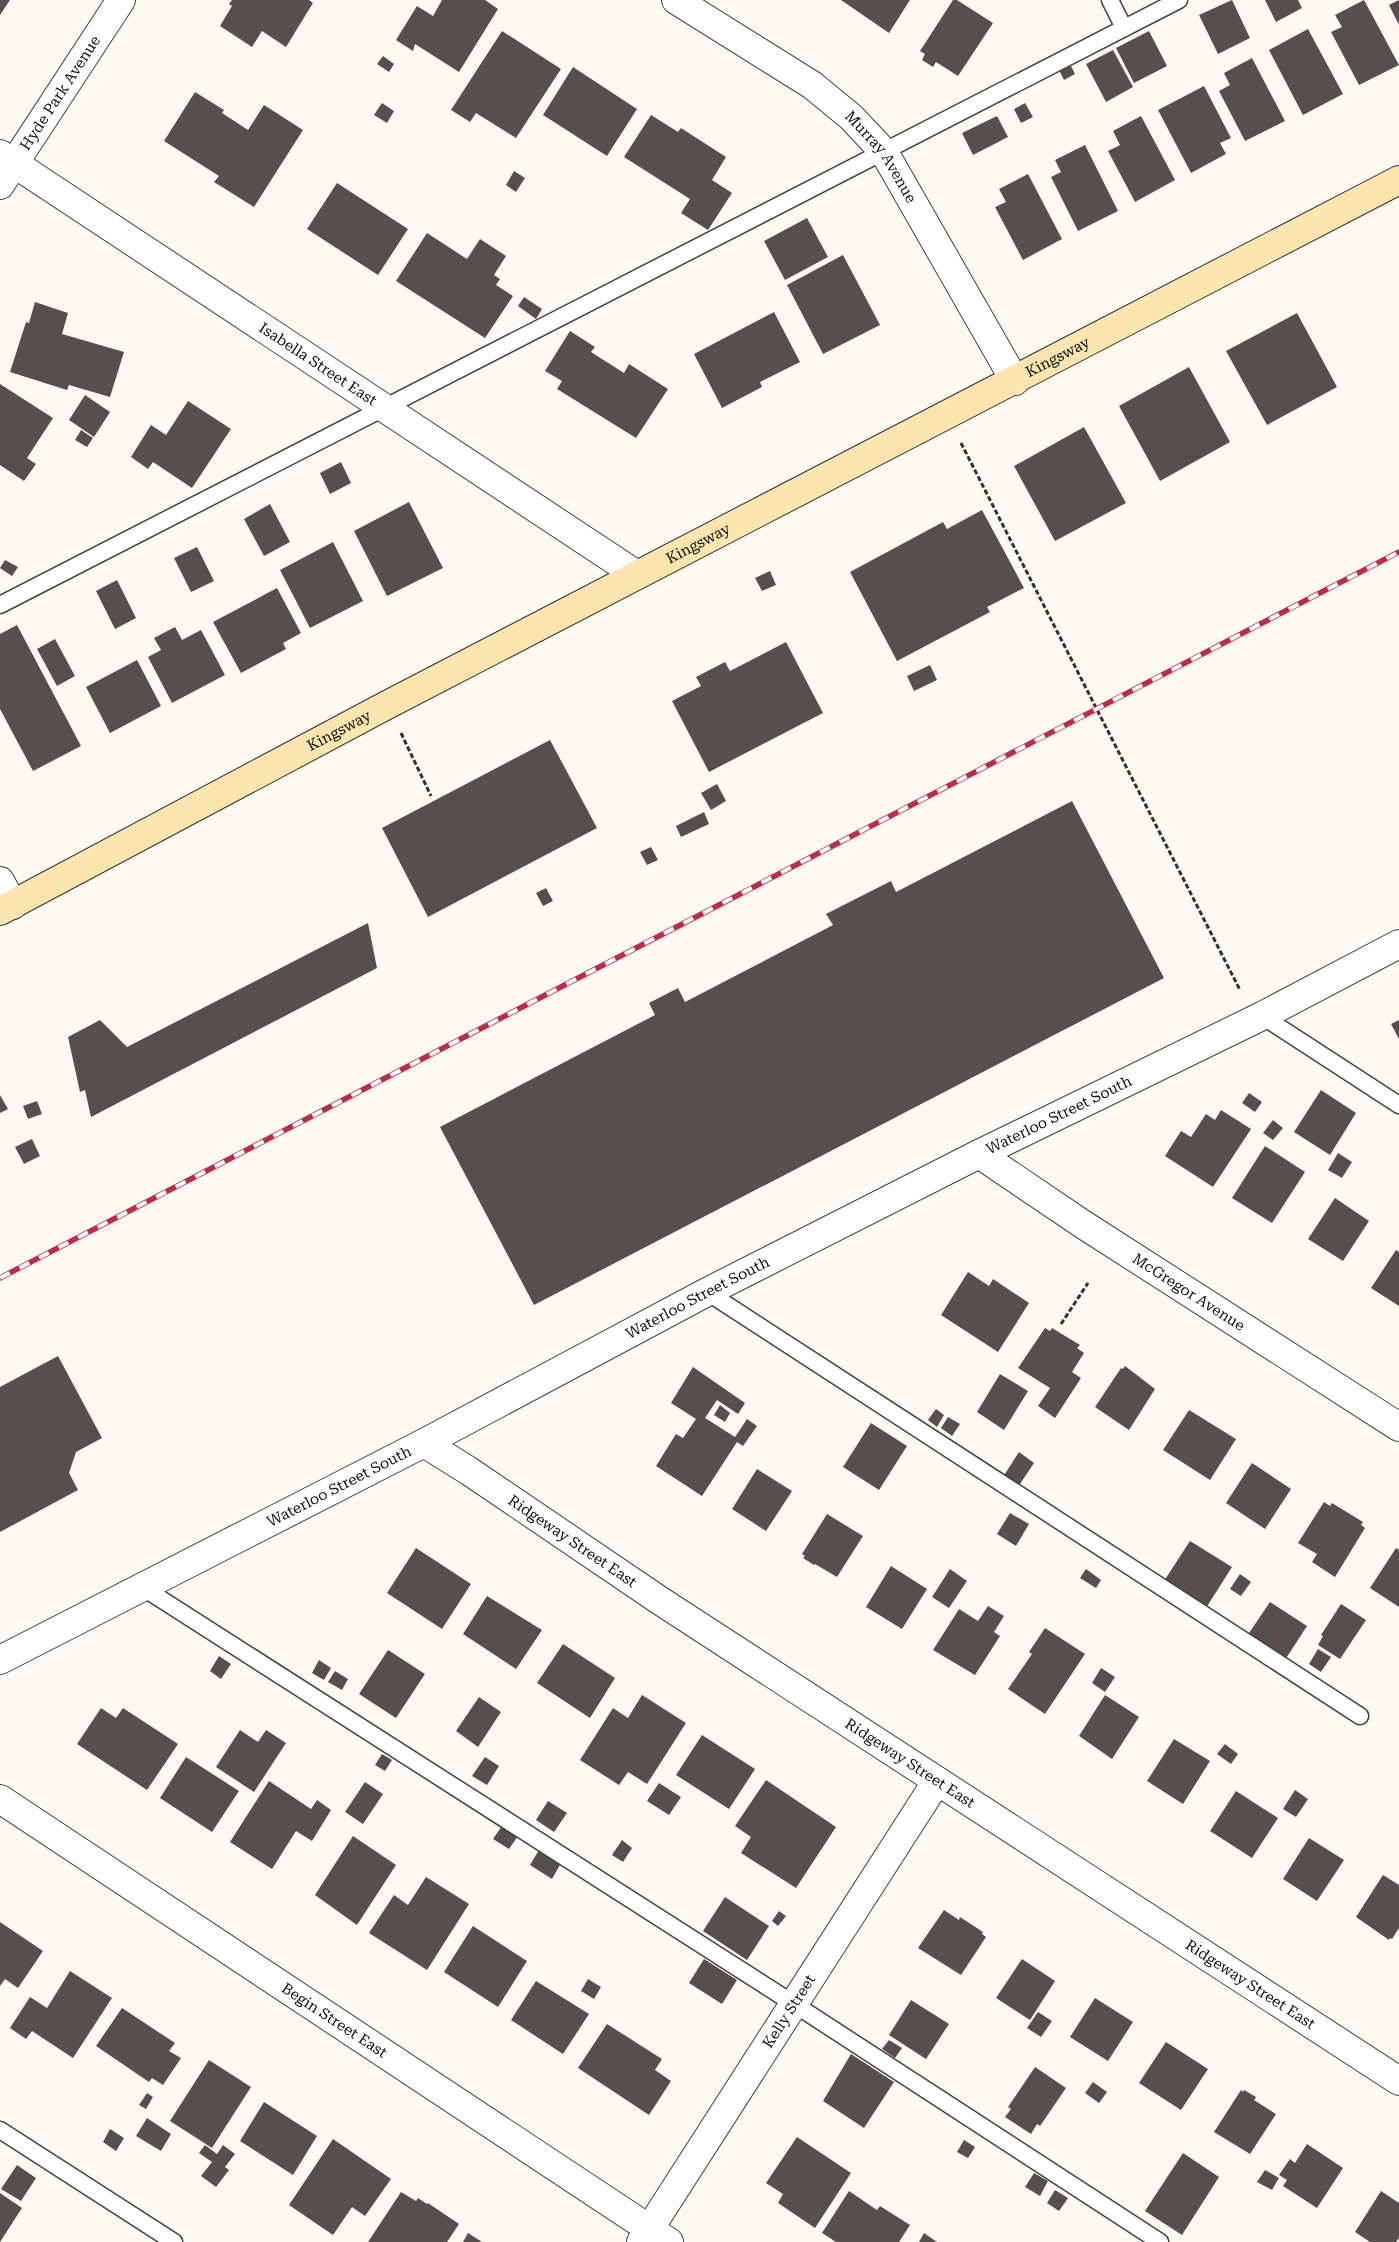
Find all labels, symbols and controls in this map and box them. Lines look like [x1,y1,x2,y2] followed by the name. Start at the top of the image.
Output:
[16,32,104,154] street label: Hyde Park Avenue
[841,107,920,206] street label: Murray Avenue
[256,319,380,410] street label: Isabella Street East
[1023,333,1093,381] street label: Kingsway
[663,519,733,568] street label: Kingsway
[304,706,374,755] street label: Kingsway
[983,1072,1135,1158] street label: Waterloo Street South
[1129,1249,1248,1335] street label: McGregor Avenue
[623,1253,773,1343] street label: Waterloo Street South
[264,1442,415,1531] street label: Waterloo Street South
[505,1491,640,1591] street label: Ridgeway Street East
[842,1714,979,1812] street label: Ridgeway Street East
[1182,1936,1319,2033] street label: Ridgeway Street East
[759,1971,819,2052] street label: Kelly Street
[278,1979,391,2062] street label: Begin Street East

